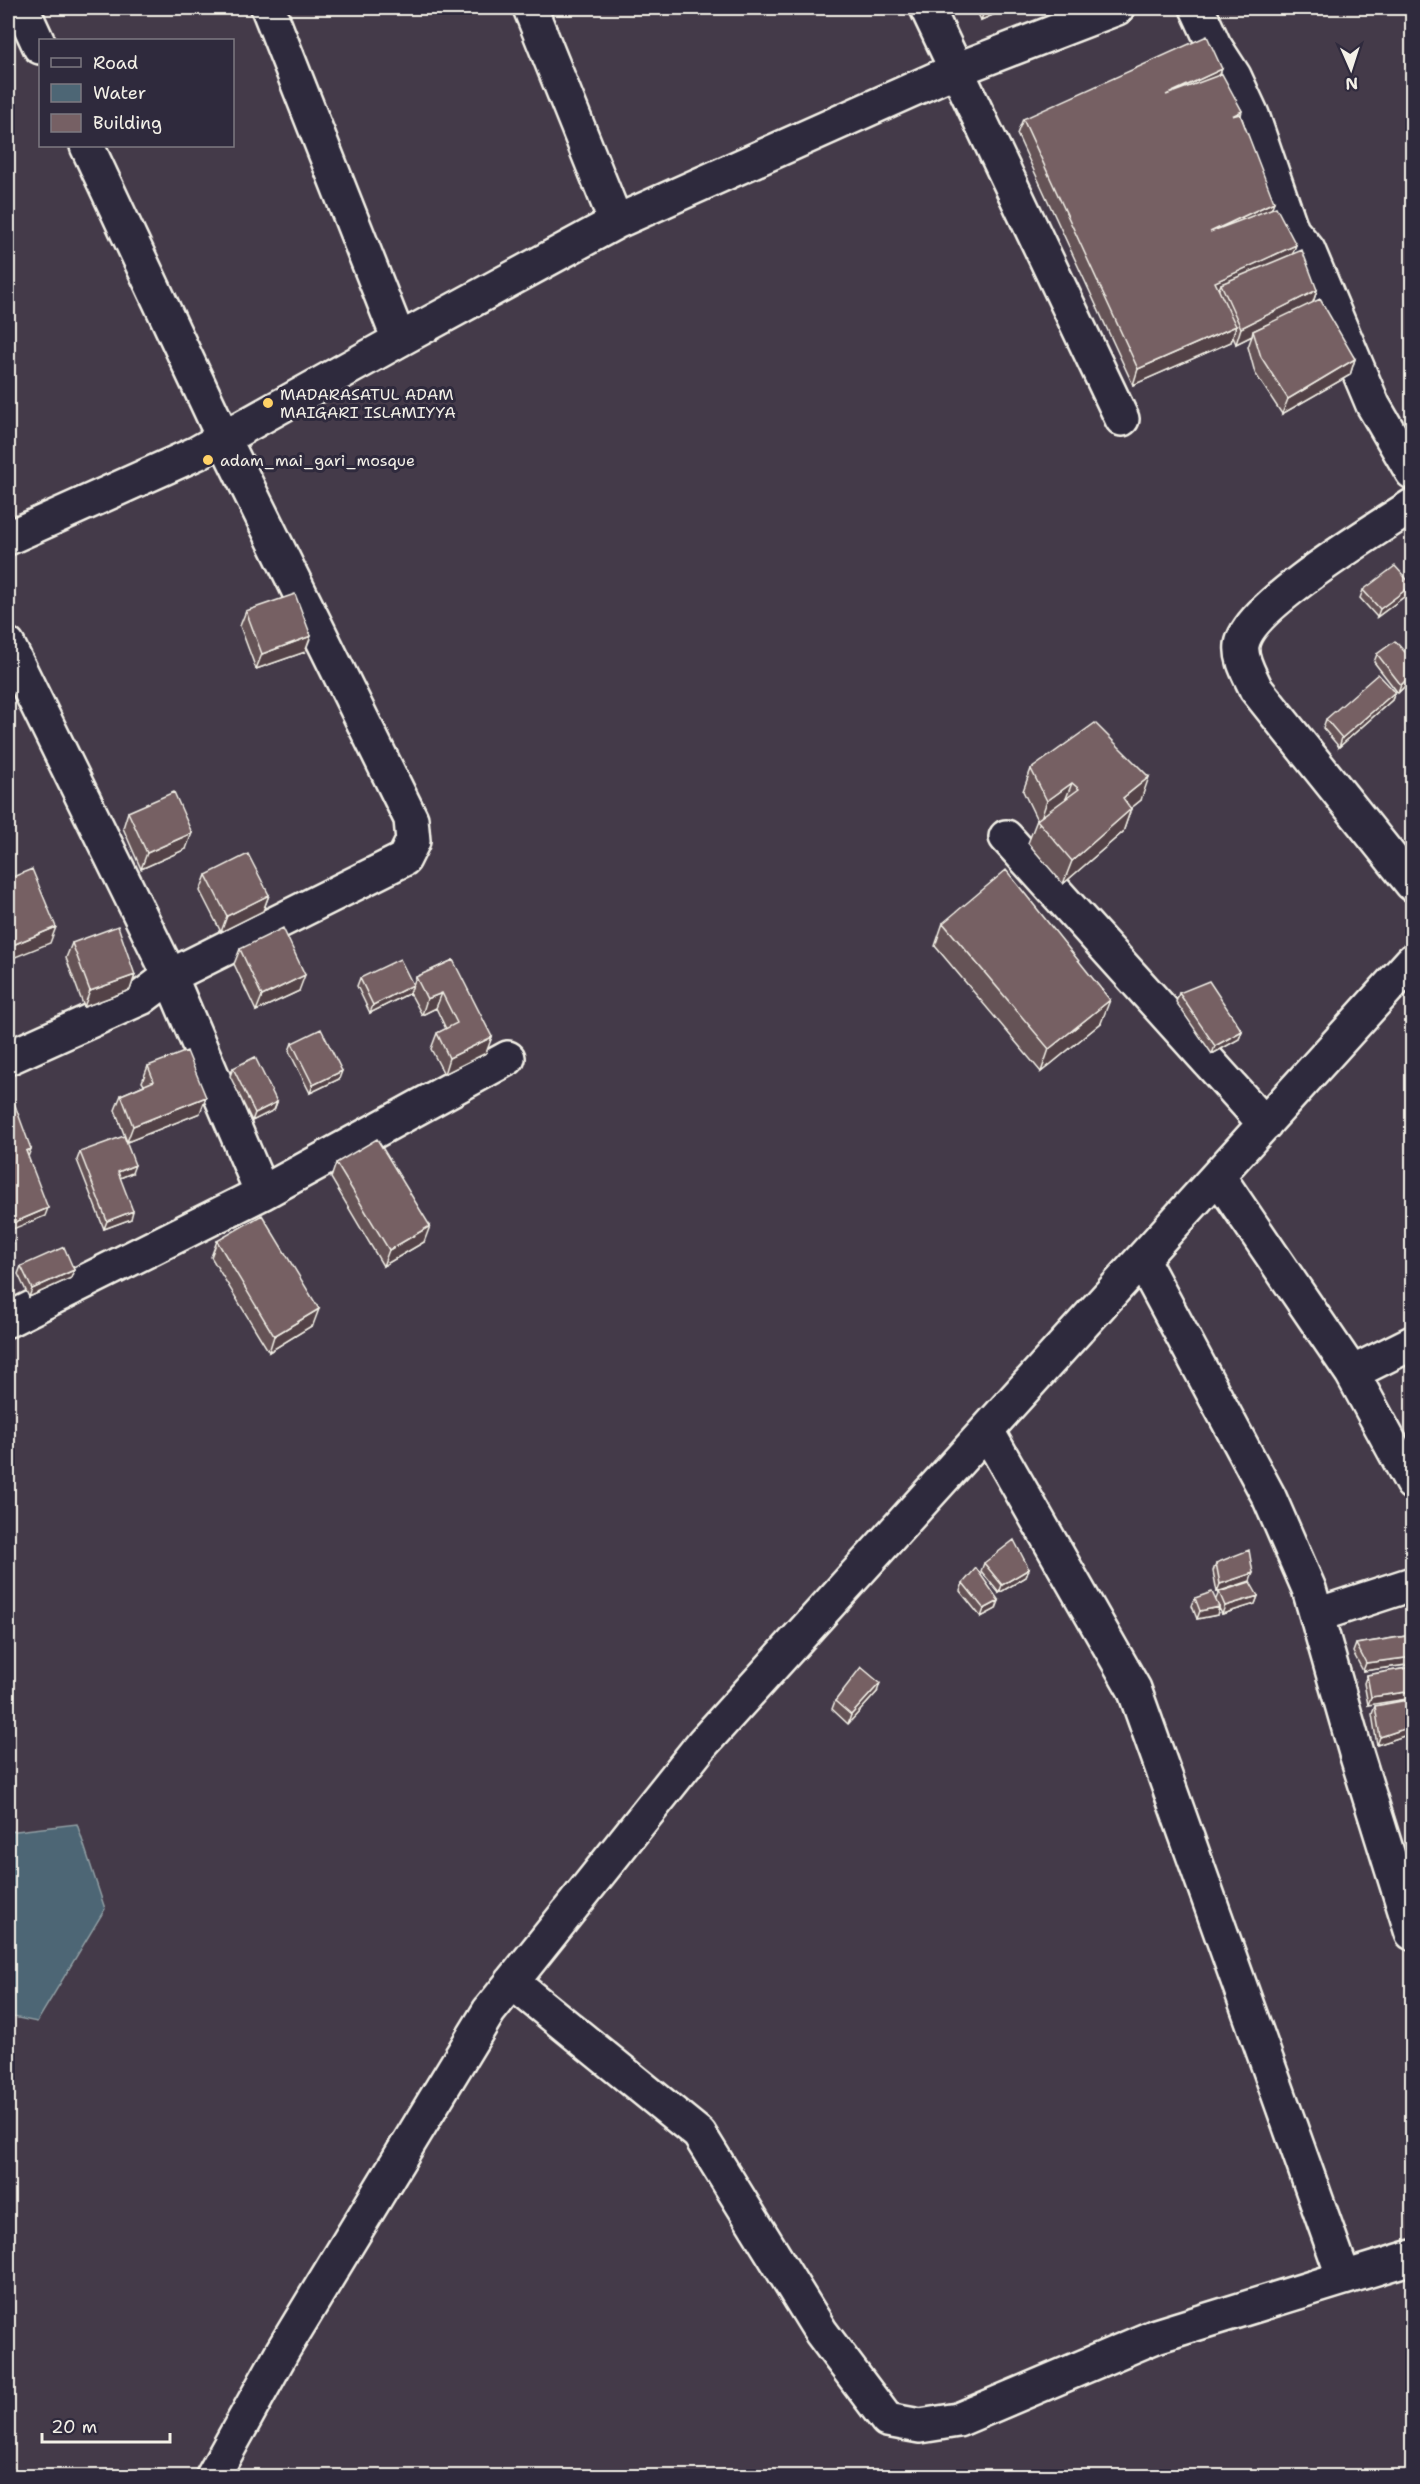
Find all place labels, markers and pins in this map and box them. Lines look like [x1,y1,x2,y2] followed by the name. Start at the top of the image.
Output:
[280,384,456,423] place label: MADARASATUL ADAM MAIGARI ISLAMIYYA
[261,396,275,410] marker: MADARASATUL ADAM MAIGARI ISLAMIYYA
[220,450,415,471] place label: adam_mai_gari_mosque
[201,453,215,467] marker: adam_mai_gari_mosque

